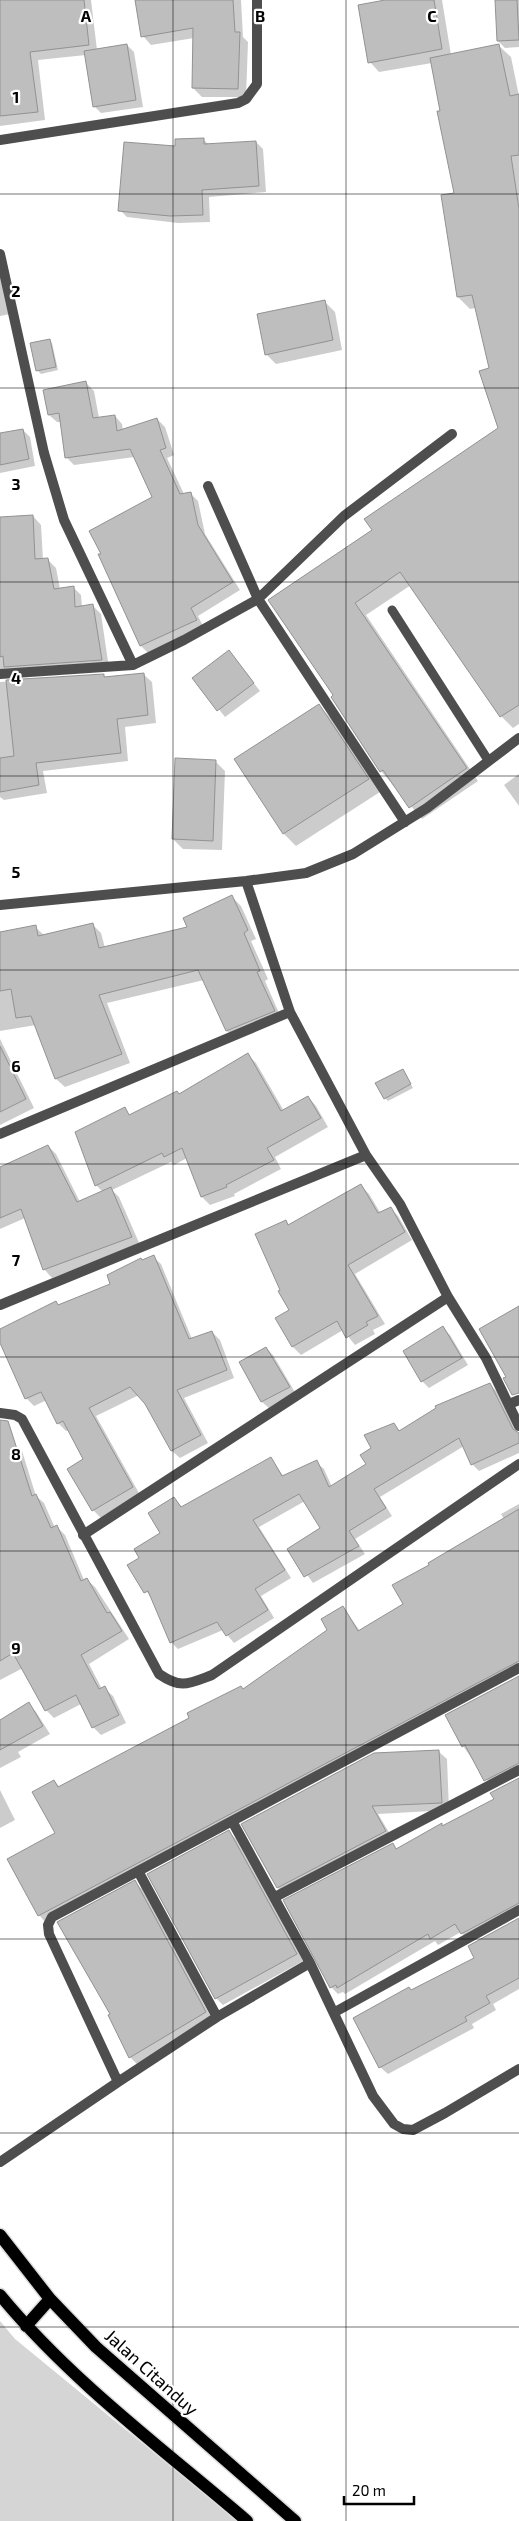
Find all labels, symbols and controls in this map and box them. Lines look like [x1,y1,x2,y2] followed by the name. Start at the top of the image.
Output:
[81,6,92,25] text: A
[255,6,265,25] text: B
[427,6,437,25] text: C
[13,87,19,106] text: 1
[11,281,21,300] text: 2
[11,474,21,493] text: 3
[11,668,21,687] text: 4
[12,862,21,881] text: 5
[11,1056,21,1075] text: 6
[12,1250,21,1269] text: 7
[11,1444,21,1463] text: 8
[11,1638,21,1657] text: 9
[101,2324,203,2420] street label: Jalan Citanduy
[344,2474,414,2506] scale bar
[352,2481,386,2499] text: 20 m

